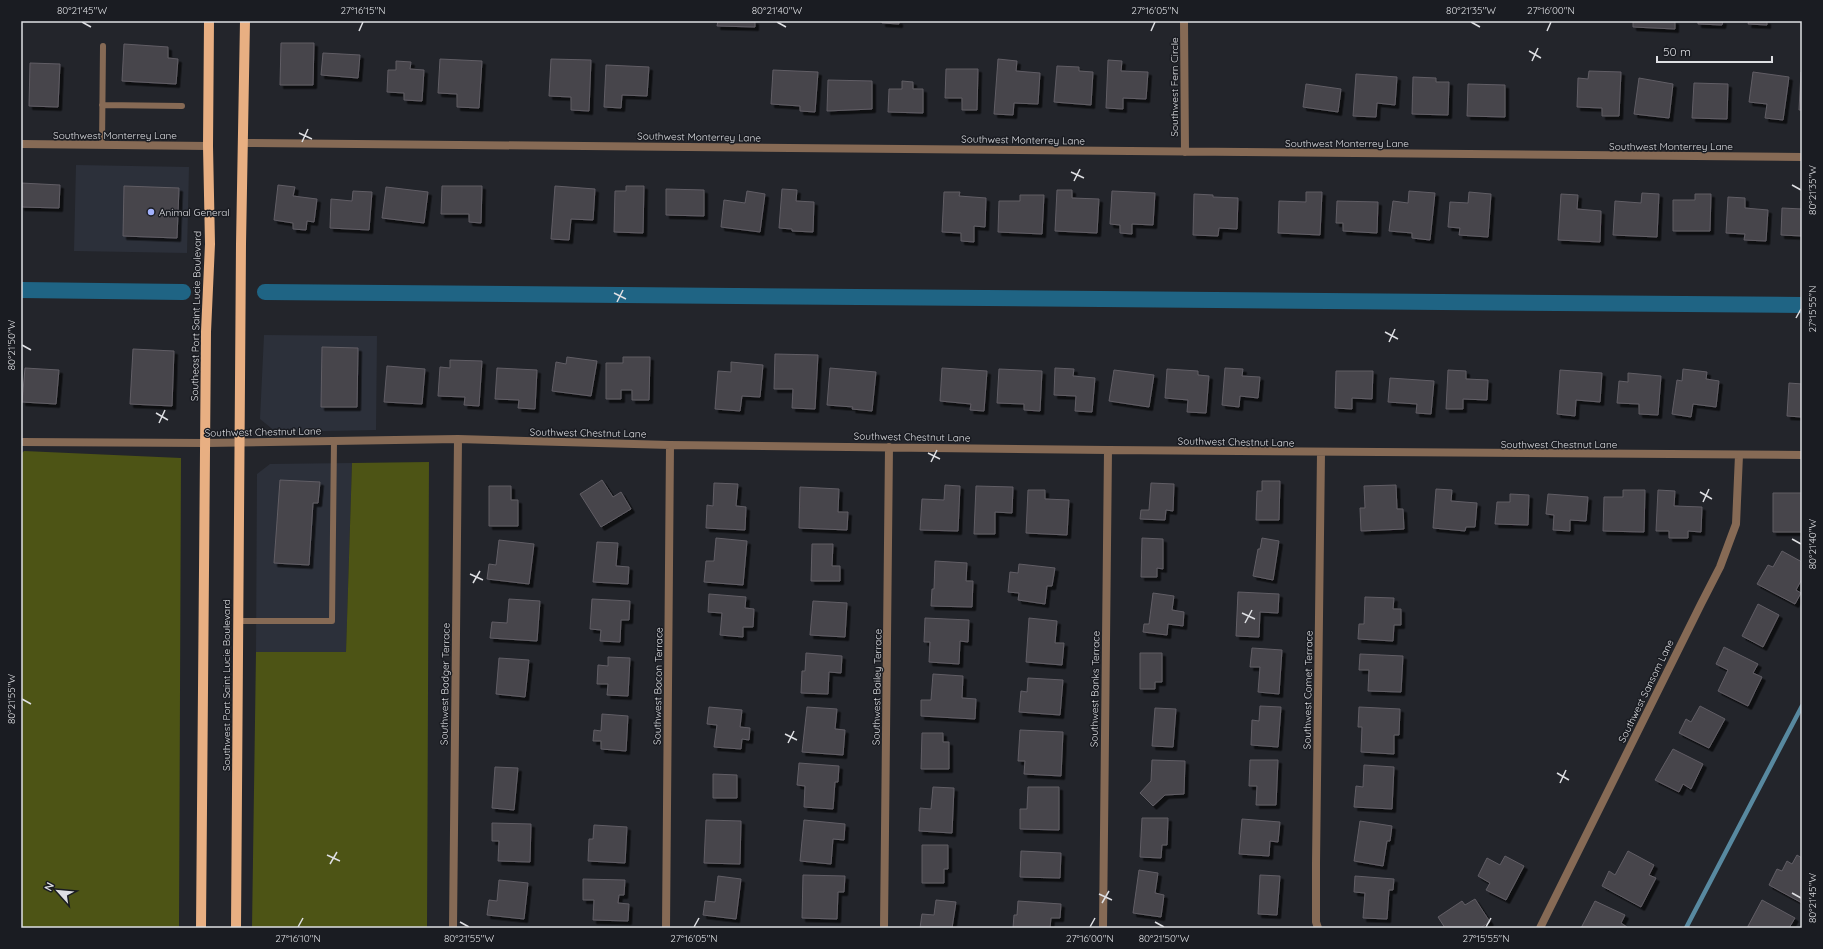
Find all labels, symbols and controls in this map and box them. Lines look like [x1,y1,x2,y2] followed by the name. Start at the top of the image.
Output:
[57,4,107,17] text: 80°21'45"W
[340,4,386,17] text: 27°16'15"N
[752,4,803,17] text: 80°21'40"W
[1131,4,1179,17] text: 27°16'05"N
[1446,4,1496,17] text: 80°21'35"W
[1527,4,1575,17] text: 27°16'00"N
[1168,37,1181,137] street label: Southwest Fern Circle
[1657,38,1772,64] scale bar
[1663,44,1691,59] text: 50 m
[53,129,177,142] street label: Southwest Monterrey Lane
[637,129,761,145] street label: Southwest Monterrey Lane
[961,132,1085,148] street label: Southwest Monterrey Lane
[1285,137,1409,150] street label: Southwest Monterrey Lane
[1609,140,1733,153] street label: Southwest Monterrey Lane
[1806,165,1819,215] text: 80°21'35"W
[159,206,230,219] place label: Animal General
[146,207,156,217] marker: Animal General
[188,231,204,401] street label: Southeast Port Saint Lucie Boulevard
[1806,286,1819,332] text: 27°15'55"N
[5,319,18,370] text: 80°21'50"W
[205,424,322,440] street label: Southwest Chestnut Lane
[530,425,647,441] street label: Southwest Chestnut Lane
[854,429,971,445] street label: Southwest Chestnut Lane
[1178,434,1295,450] street label: Southwest Chestnut Lane
[1501,438,1618,451] street label: Southwest Chestnut Lane
[1806,518,1819,569] text: 80°21'40"W
[220,599,233,771] street label: Southwest Port Saint Lucie Boulevard
[437,622,453,745] street label: Southwest Badger Terrace
[650,627,666,745] street label: Southwest Bacon Terrace
[869,628,885,745] street label: Southwest Bailey Terrace
[1087,630,1103,747] street label: Southwest Banks Terrace
[1300,630,1316,750] street label: Southwest Comet Terrace
[1615,637,1677,745] street label: Southwest Sansom Lane
[5,674,18,724] text: 80°21'55"W
[38,871,78,911] north arrow
[1806,873,1819,923] text: 80°21'45"W
[41,880,57,893] text: N
[275,932,321,945] text: 27°16'10"N
[444,932,494,945] text: 80°21'55"W
[670,932,718,945] text: 27°16'05"N
[1066,932,1114,945] text: 27°16'00"N
[1139,932,1190,945] text: 80°21'50"W
[1463,932,1509,945] text: 27°15'55"N

